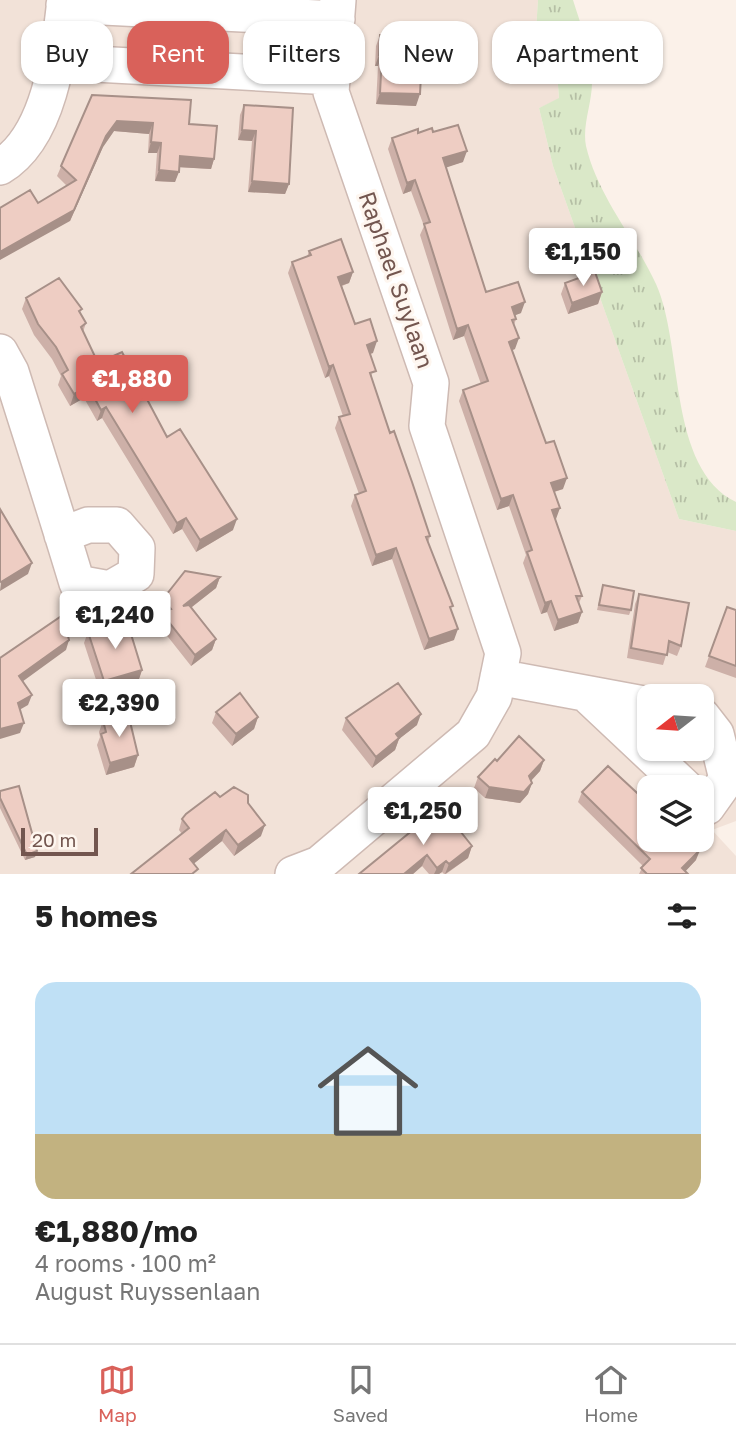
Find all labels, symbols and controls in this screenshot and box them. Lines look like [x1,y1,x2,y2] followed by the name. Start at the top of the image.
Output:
[21,21,113,84] chip: Buy
[127,21,229,84] chip: Rent
[243,21,365,84] chip: Filters
[379,21,478,84] chip: New
[492,21,663,84] chip: Apartment
[354,188,440,372] street label: Raphael Suylaan
[526,229,640,288] pin: €1,150
[545,237,621,265] text: €1,150
[75,356,189,415] pin: €1,880
[92,364,172,392] text: €1,880
[58,592,172,651] pin: €1,240
[76,600,154,628] text: €1,240
[62,680,176,739] pin: €2,390
[637,684,714,761] north arrow
[637,684,714,852] map controls
[78,688,160,716] text: €2,390
[637,775,714,852] button: layers
[366,788,480,847] pin: €1,250
[384,796,462,824] text: €1,250
[21,825,98,857] scale bar
[32,828,76,851] text: 20 m
[663,897,701,935] icon: filters
[35,898,158,934] text: 5 homes
[305,1028,431,1154] icon: home
[35,1213,198,1249] text: €1,880/mo
[35,1249,216,1277] text: 4 rooms · 100 m²
[35,1277,260,1305] text: August Ruyssenlaan
[98,1361,137,1426] tab: Map
[333,1361,388,1426] tab: Saved
[584,1361,638,1426] tab: Home

